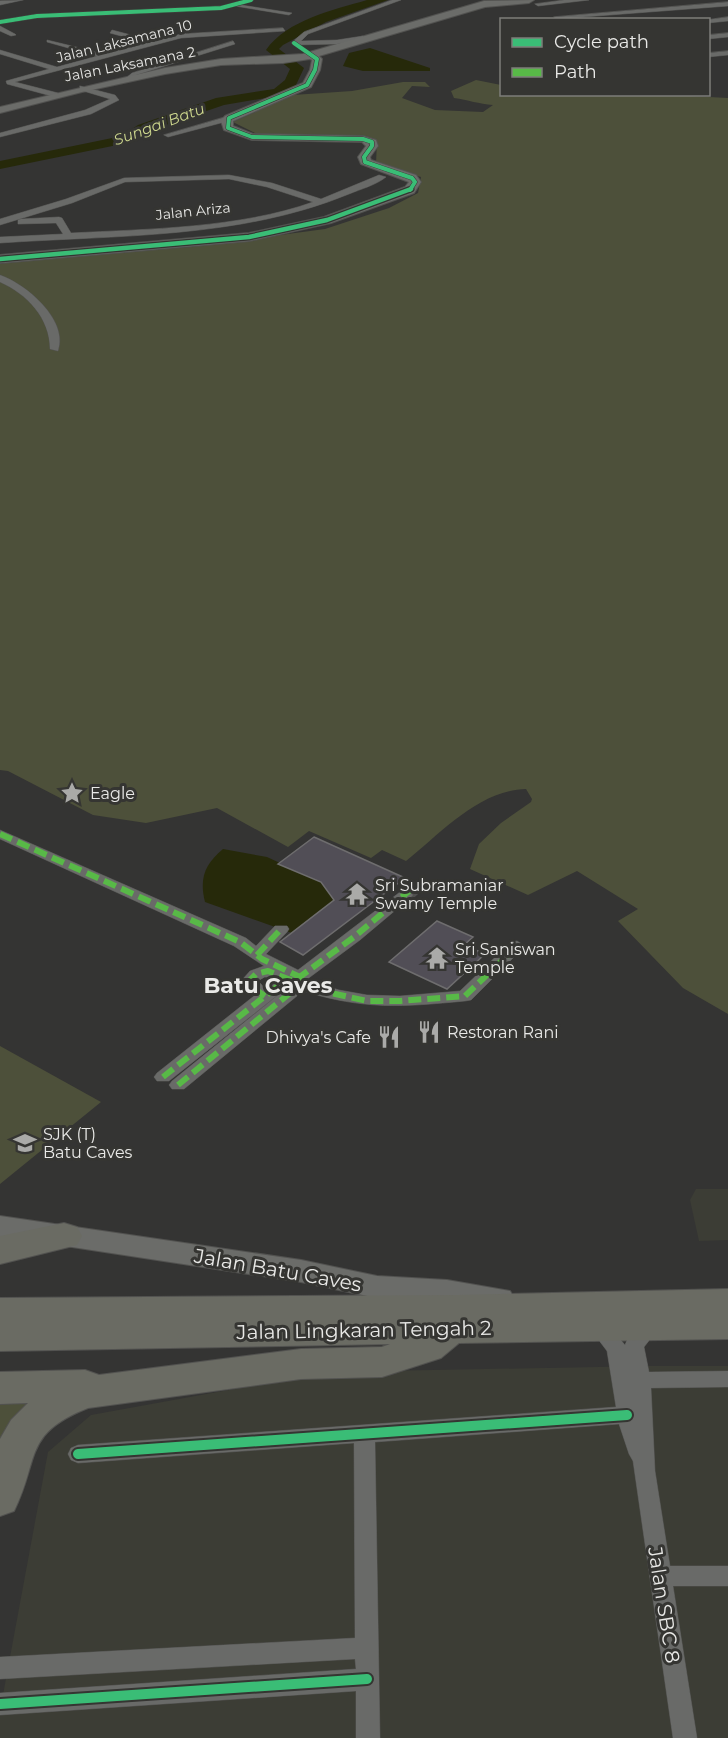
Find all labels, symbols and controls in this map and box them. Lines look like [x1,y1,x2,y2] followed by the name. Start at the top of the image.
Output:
[53,15,194,67] street label: Jalan Laksamana 10
[500,18,710,96] legend
[554,31,649,53] text: Cycle path
[62,43,197,86] street label: Jalan Laksamana 2
[554,61,597,83] text: Path
[111,99,207,149] water label: Sungai Batu
[154,198,231,224] street label: Jalan Ariza
[59,780,85,806] place icon: Eagle
[90,784,135,803] place label: Eagle
[375,876,504,913] place label: Sri Subramaniar Swamy Temple
[344,881,370,907] temple icon: Sri Subramaniar Swamy Temple
[455,940,556,977] place label: Sri Saniswan Temple
[424,945,450,971] temple icon: Sri Saniswan Temple
[204,972,333,999] district label: Batu Caves
[416,1019,442,1045] restaurant icon: Restoran Rani
[447,1023,559,1042] place label: Restoran Rani
[376,1024,402,1050] restaurant icon: Dhivya's Cafe
[265,1028,371,1047] place label: Dhivya's Cafe
[43,1125,133,1162] place label: SJK (T) Batu Caves
[12,1130,38,1156] school or university icon: SJK (T) Batu Caves
[191,1243,364,1297] street label: Jalan Batu Caves
[235,1316,492,1344] street label: Jalan Lingkaran Tengah 2
[643,1544,685,1665] street label: Jalan SBC 8

